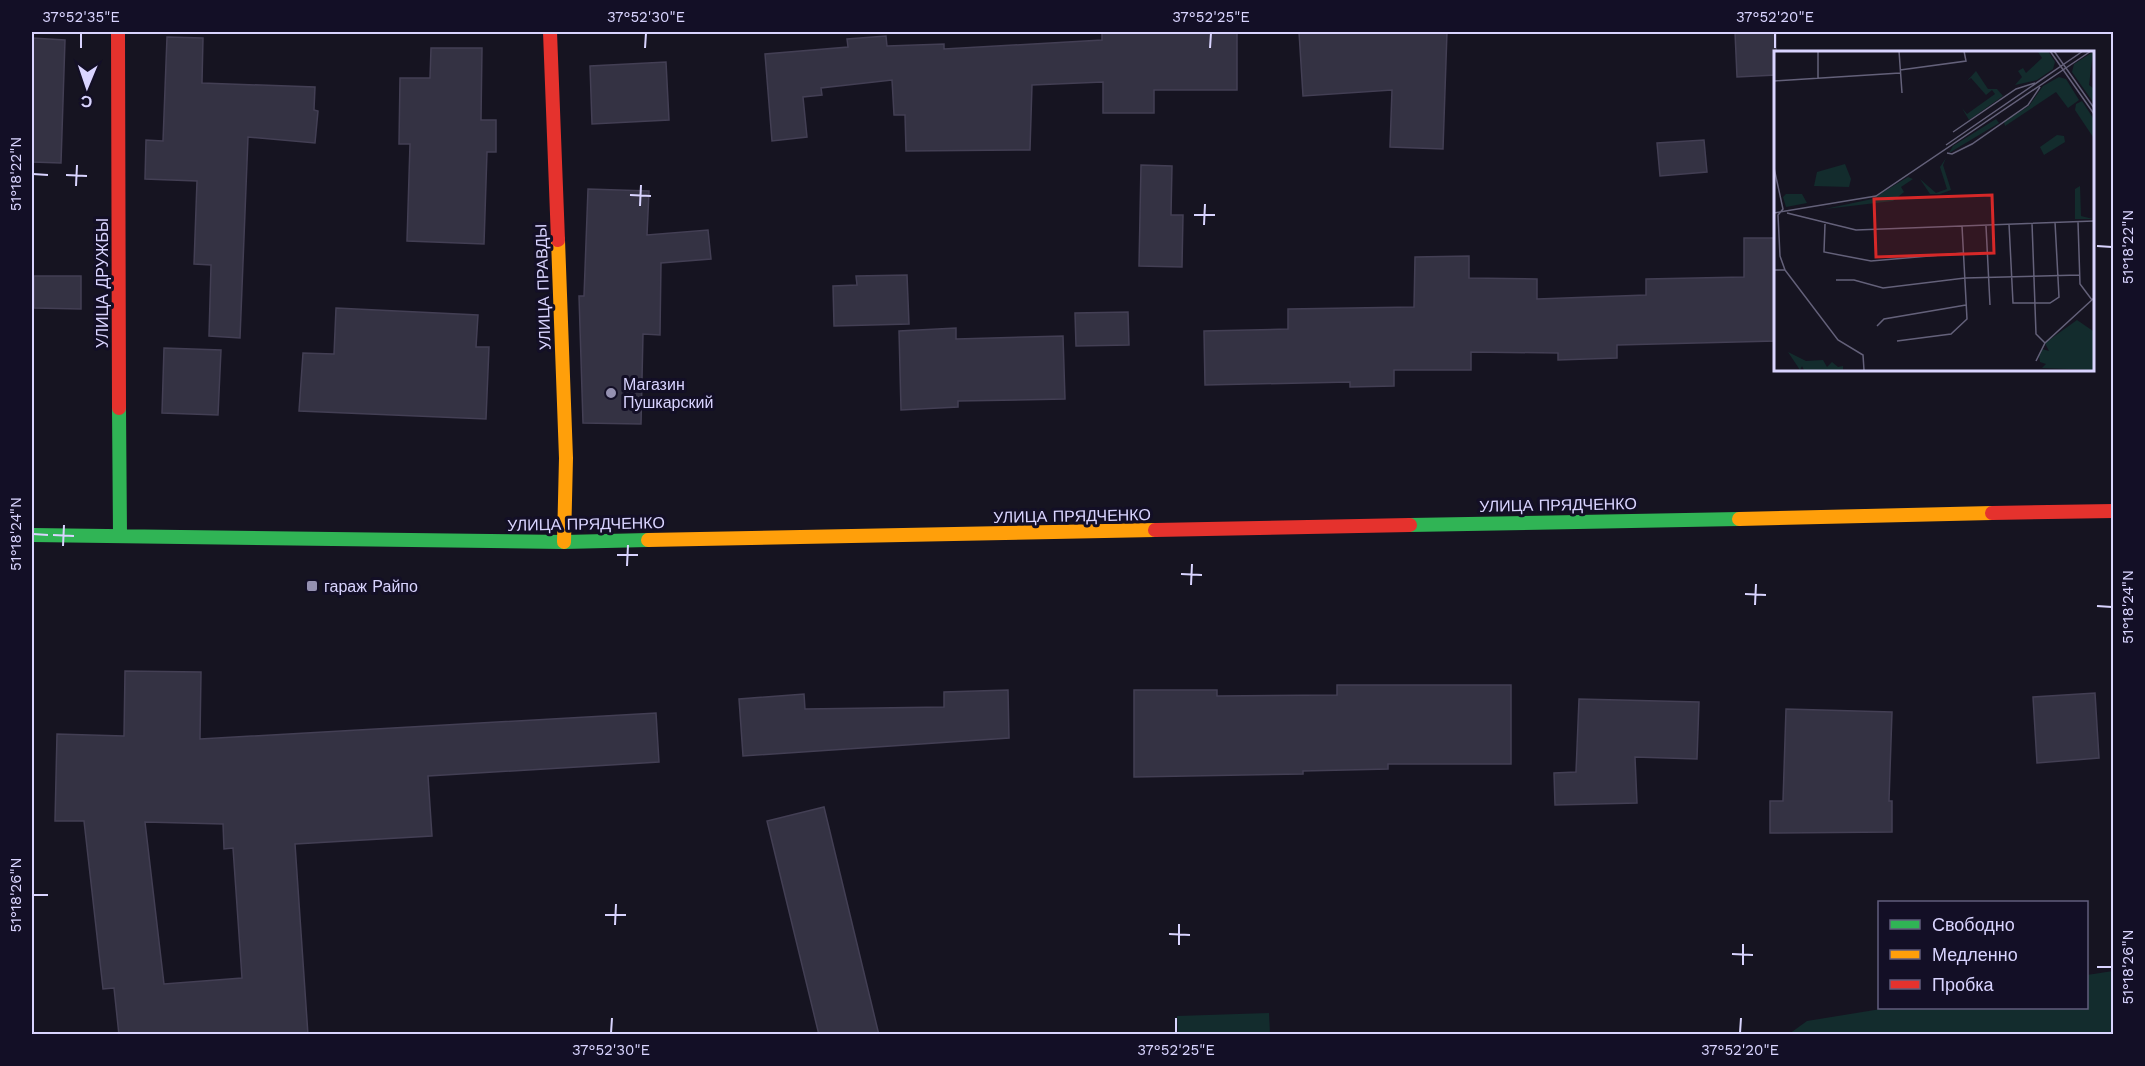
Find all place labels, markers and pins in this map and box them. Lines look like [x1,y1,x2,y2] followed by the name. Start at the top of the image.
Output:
[623,375,713,412] place label: Магазин Пушкарский
[604,386,618,400] marker: Магазин Пушкарский
[324,577,418,596] place label: гараж Райпо
[305,579,319,593] marker: гараж Райпо

